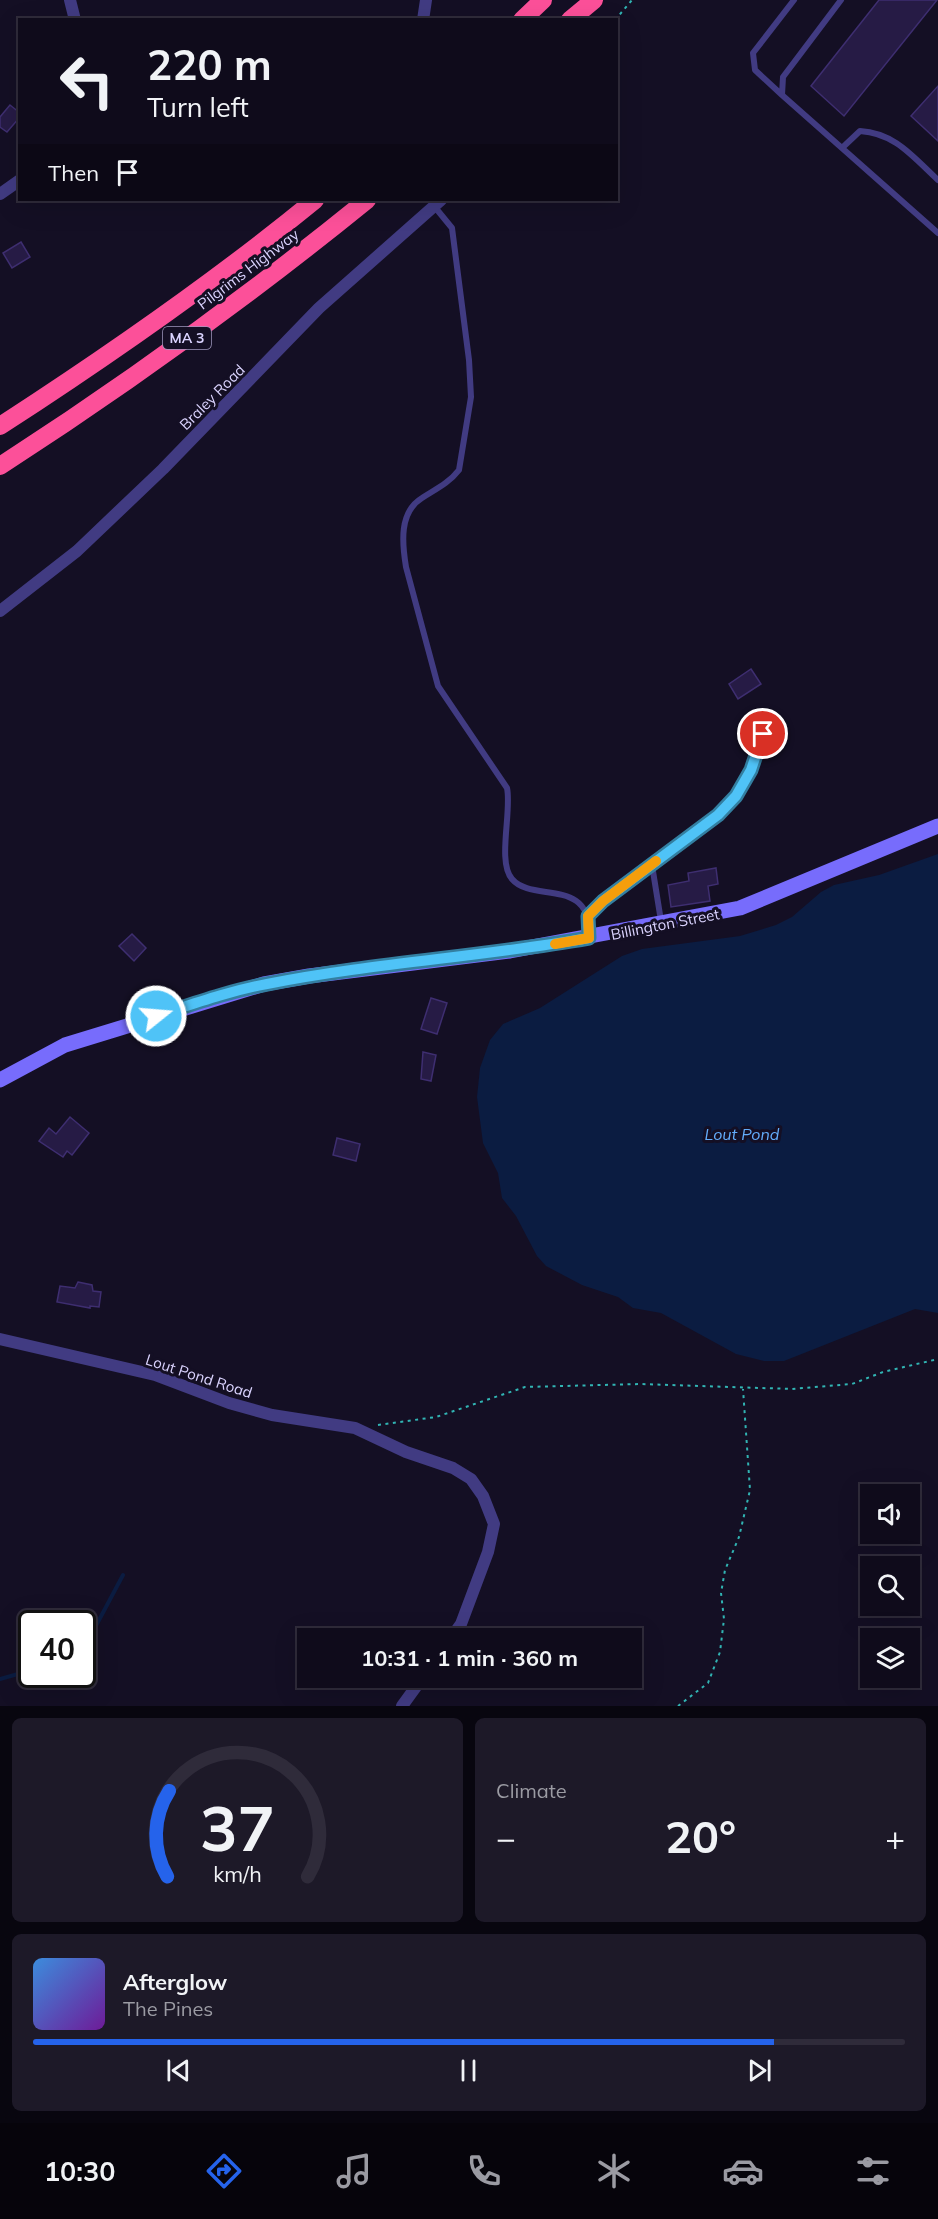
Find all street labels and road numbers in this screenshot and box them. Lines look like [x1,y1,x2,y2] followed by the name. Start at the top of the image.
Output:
[194,225,302,313] street label: Pilgrims Highway
[163,327,211,349] road number: MA 3
[175,360,249,434] street label: Braley Road
[609,904,721,944] street label: Billington Street
[143,1350,255,1402] street label: Lout Pond Road

